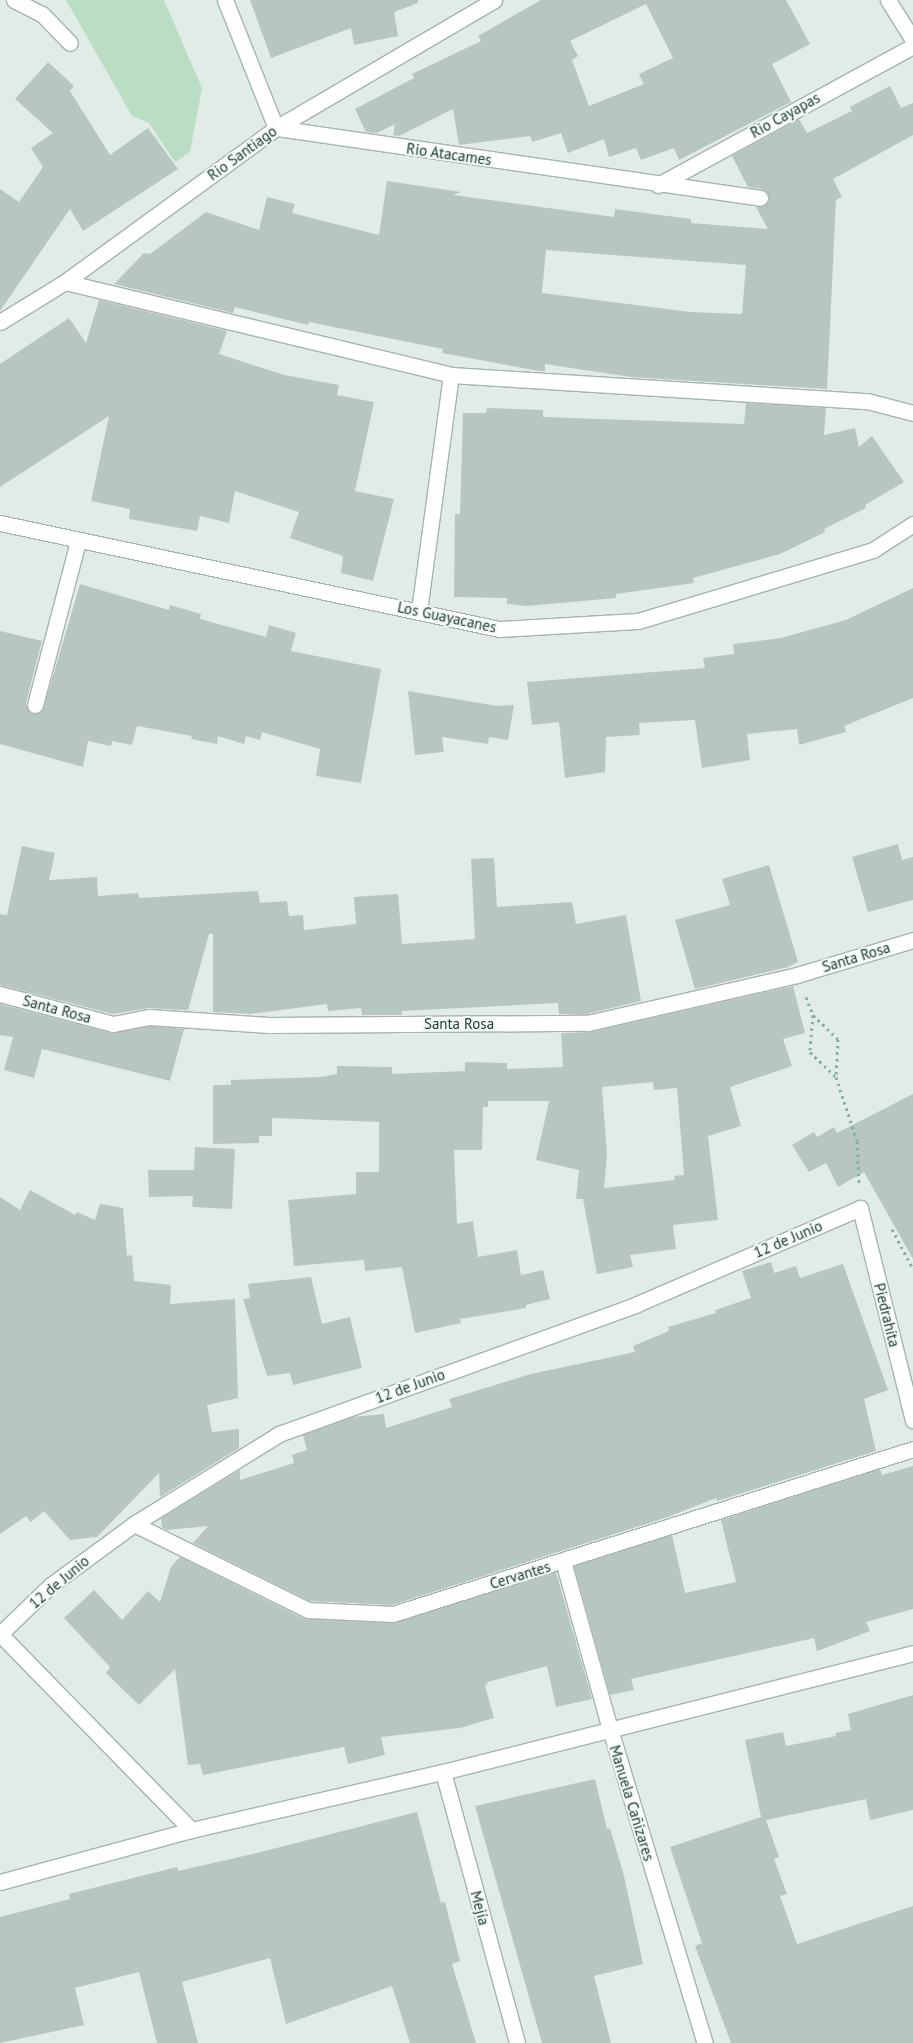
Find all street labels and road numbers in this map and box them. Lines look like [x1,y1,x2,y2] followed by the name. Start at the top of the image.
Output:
[747,88,823,142] street label: Rio Cayapas
[204,122,280,184] street label: Rio Santiago
[405,139,493,169] street label: Rio Atacames
[396,598,498,636] street label: Los Guayacanes
[820,938,892,976] street label: Santa Rosa
[21,991,93,1027] street label: Santa Rosa
[424,1015,494,1033] street label: Santa Rosa
[751,1216,825,1262] street label: 12 de Junio
[870,1281,904,1349] street label: Piedrahíta
[373,1365,447,1407] street label: 12 de Junio
[25,1552,93,1612] street label: 12 de Junio
[487,1557,553,1593] street label: Cervantes
[606,1743,658,1863] street label: Manuela Cañizares
[467,1889,493,1927] street label: Mejía

